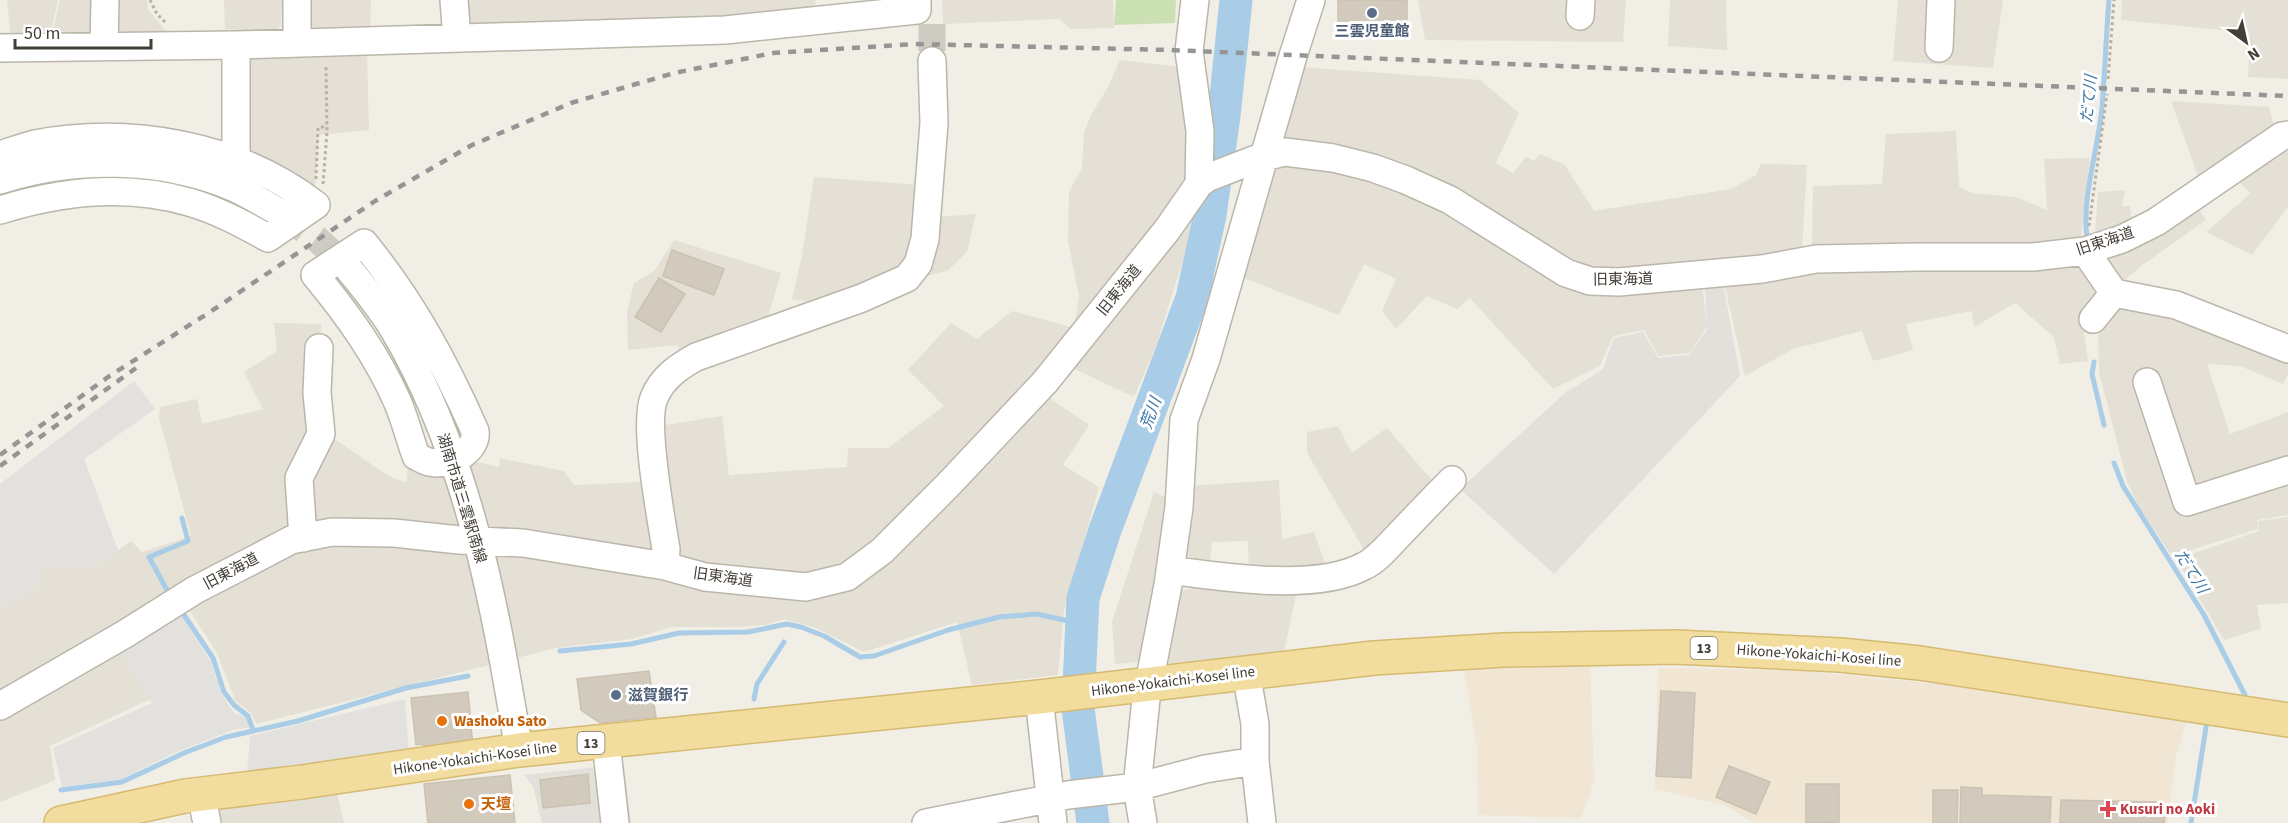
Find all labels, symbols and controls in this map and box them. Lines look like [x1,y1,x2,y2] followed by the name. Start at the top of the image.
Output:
[1365,6,1379,20] marker: 三雲児童館
[15,12,152,50] scale bar
[2216,12,2276,72] north arrow
[24,21,60,46] text: 50 m
[1334,21,1410,42] place label: 三雲児童館
[2243,42,2264,66] text: N
[2076,72,2103,124] water label: だて川
[2073,222,2137,261] street label: 旧東海道
[1092,260,1146,320] street label: 旧東海道
[1593,268,1653,291] street label: 旧東海道
[1135,393,1167,432] water label: 荒川
[432,431,491,566] street label: 湖南市道三雲駅南線
[2169,545,2214,599] water label: だて川
[200,548,263,595] street label: 旧東海道
[692,563,754,592] street label: 旧東海道
[1690,637,1718,659] road number: 13
[1736,639,1902,672] street label: Hikone-Yokaichi-Kosei line
[1090,661,1256,702] street label: Hikone-Yokaichi-Kosei line
[628,685,688,706] place label: 滋賀銀行
[609,688,623,702] marker: 滋賀銀行
[454,711,547,732] place label: Washoku Sato
[435,714,449,728] marker: Washoku Sato
[578,732,604,754] road number: 13
[392,737,558,780] street label: Hikone-Yokaichi-Kosei line
[481,794,511,815] place label: 天壇
[462,797,476,811] marker: 天壇
[2120,799,2215,820] place label: Kusuri no Aoki
[2101,802,2115,816] marker: Kusuri no Aoki

